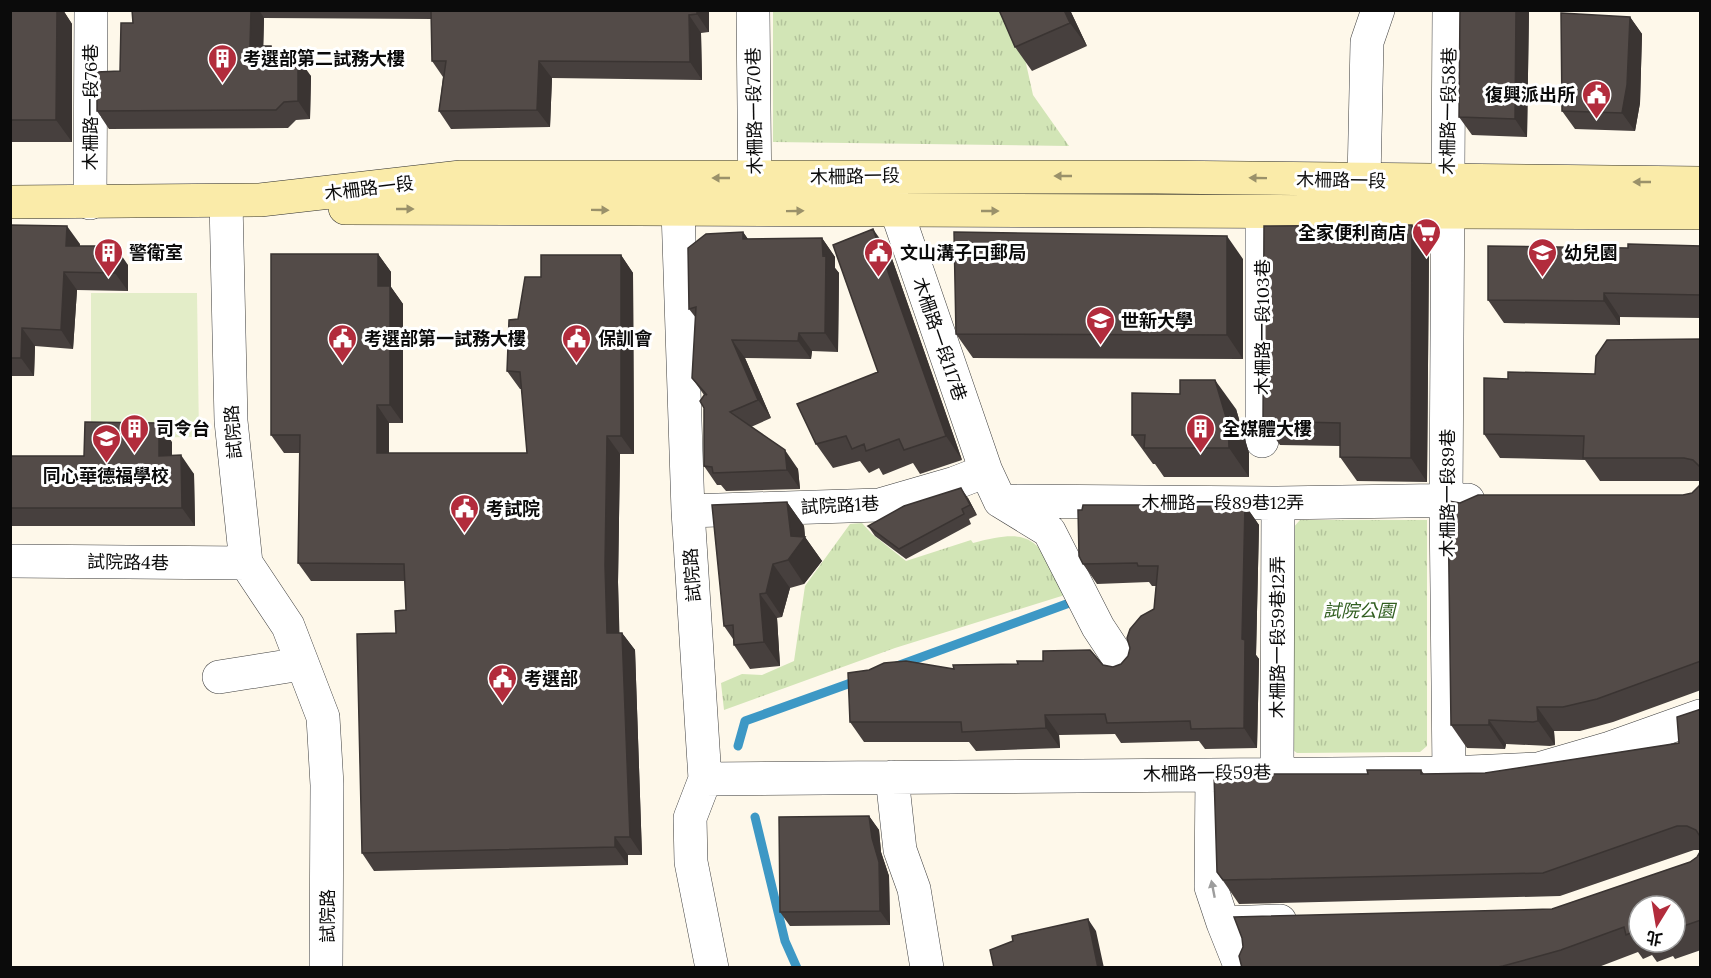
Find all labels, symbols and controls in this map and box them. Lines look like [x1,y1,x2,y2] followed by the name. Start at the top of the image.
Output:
[206,42,238,84] building icon: 考選部第二試務大樓
[79,44,102,170] street label: 木柵路一段76巷
[243,47,405,70] place label: 考選部第二試務大樓
[741,47,767,175] street label: 木柵路一段70巷
[1435,47,1461,175] street label: 木柵路一段58巷
[1580,78,1612,120] public building icon: 復興派出所
[1485,83,1575,106] place label: 復興派出所
[810,164,900,188] street label: 木柵路一段
[1296,168,1386,192] street label: 木柵路一段
[323,171,415,205] street label: 木柵路一段
[1054,171,1073,181] one-way arrow
[712,173,731,183] one-way arrow
[1249,174,1268,183] one-way arrow
[1633,177,1652,187] one-way arrow
[395,204,414,214] one-way arrow
[590,205,609,215] one-way arrow
[785,206,804,216] one-way arrow
[980,206,999,216] one-way arrow
[1411,216,1443,258] supermarket icon: 全家便利商店
[1298,221,1406,244] place label: 全家便利商店
[92,236,124,278] building icon: 警衛室
[863,236,895,278] public building icon: 文山溝子口郵局
[1527,236,1559,278] school or university icon: 幼兒園
[129,241,183,264] place label: 警衛室
[900,241,1026,264] place label: 文山溝子口郵局
[1564,241,1618,264] place label: 幼兒園
[1251,259,1274,395] street label: 木柵路一段103巷
[908,274,972,404] street label: 木柵路一段117巷
[1084,304,1116,346] school or university icon: 世新大學
[1121,309,1193,332] place label: 世新大學
[327,322,359,364] public building icon: 考選部第一試務大樓
[561,322,593,364] public building icon: 保訓會
[364,327,526,350] place label: 考選部第一試務大樓
[598,327,653,350] place label: 保訓會
[220,404,246,460] street label: 試院路
[119,412,151,454] building icon: 司令台
[1185,412,1217,454] building icon: 全媒體大樓
[156,417,210,440] place label: 司令台
[1222,417,1312,440] place label: 全媒體大樓
[90,422,122,464] school or university icon: 同心華德福學校
[1436,429,1459,557] street label: 木柵路一段89巷
[43,464,169,487] place label: 同心華德福學校
[800,491,880,519] street label: 試院路1巷
[1142,491,1304,514] street label: 木柵路一段89巷12弄
[449,492,481,534] public building icon: 考試院
[486,497,540,520] place label: 考試院
[679,547,705,603] street label: 試院路
[87,550,169,574] street label: 試院路4巷
[1266,556,1289,718] street label: 木柵路一段59巷12弄
[1323,599,1398,622] park label: 試院公園
[487,662,519,704] public building icon: 考選部
[524,667,578,690] place label: 考選部
[1143,760,1271,786] street label: 木柵路一段59巷
[1208,879,1217,898] one-way arrow
[316,889,339,943] street label: 試院路
[1627,894,1687,954] north arrow
[1644,927,1664,950] text: 北

